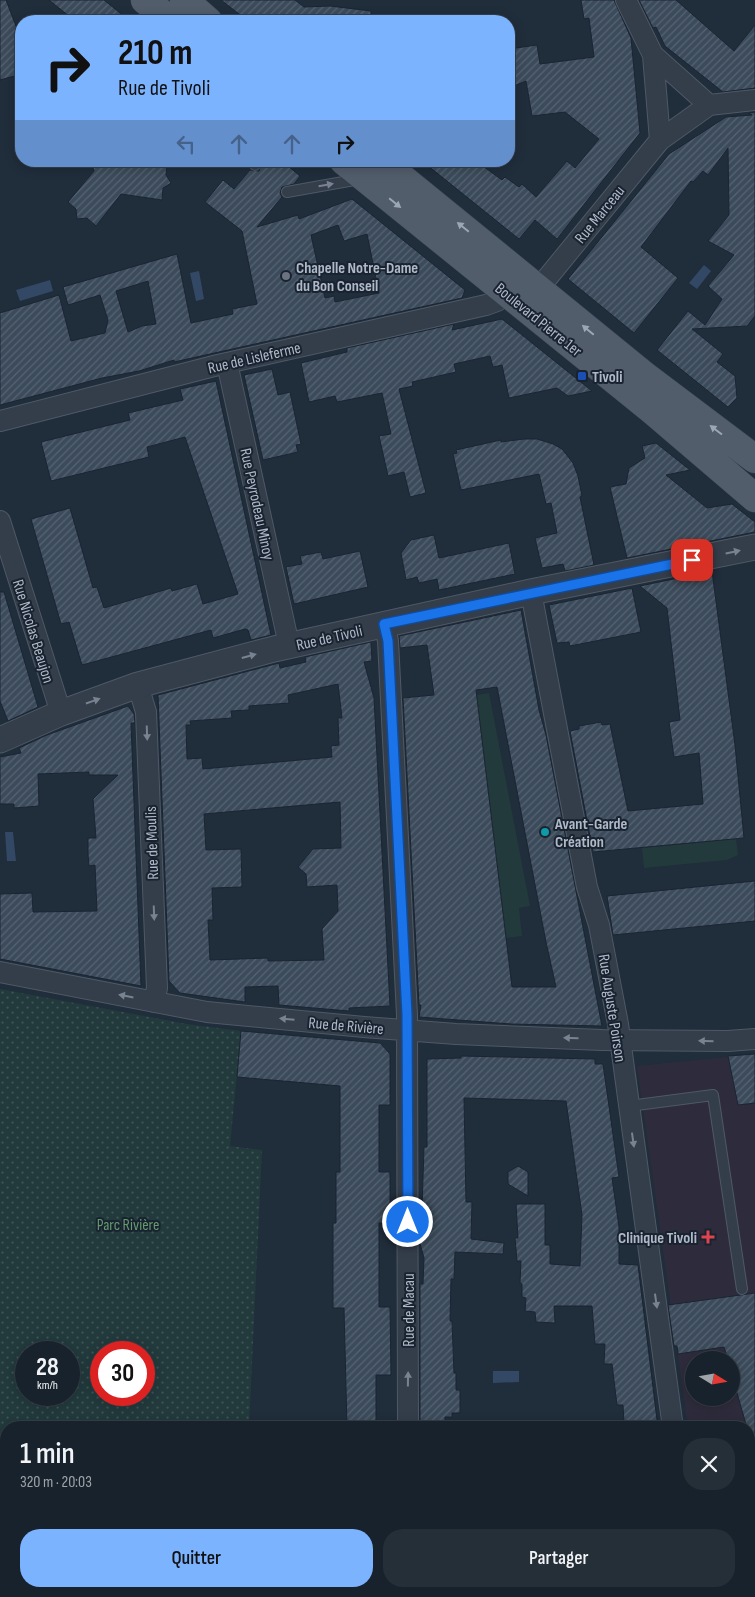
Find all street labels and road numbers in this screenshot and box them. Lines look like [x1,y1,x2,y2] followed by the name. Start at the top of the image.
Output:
[571,182,629,248] street label: Rue Marceau
[491,279,586,361] street label: Boulevard Pierre 1er
[206,339,303,378] street label: Rue de Lisleferme
[235,447,278,562] street label: Rue Peyrodeau Minoy
[8,577,57,686] street label: Rue Nicolas Beaujon
[294,622,364,655] street label: Rue de Tivoli
[142,806,163,880] street label: Rue de Moulis
[594,953,629,1064] street label: Rue Auguste Poirson
[307,1014,384,1039] street label: Rue de Rivière
[400,1273,419,1347] street label: Rue de Macau

